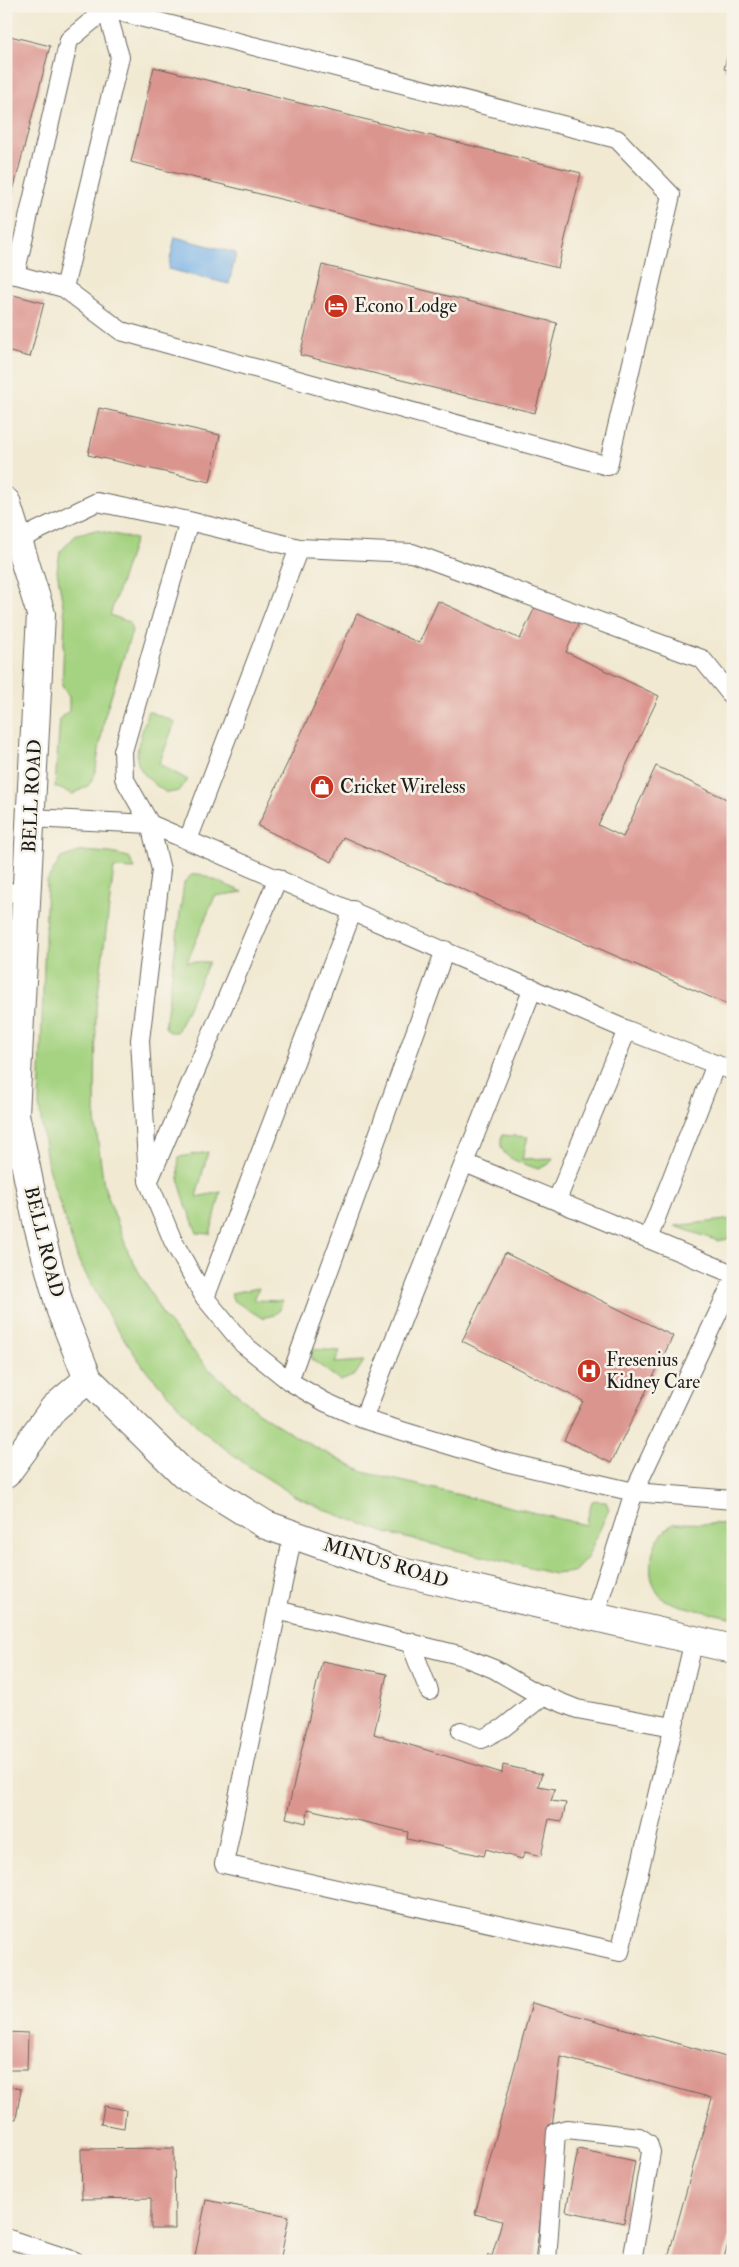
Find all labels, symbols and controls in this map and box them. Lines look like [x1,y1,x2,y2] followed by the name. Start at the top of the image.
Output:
[323,293,349,319] hotel icon: Econo Lodge
[354,294,457,318] place label: Econo Lodge
[17,739,47,853] street label: BELL ROAD
[309,774,335,800] shop icon: Cricket Wireless
[340,775,465,799] place label: Cricket Wireless
[19,1184,69,1300] street label: BELL ROAD
[606,1348,700,1394] place label: Fresenius Kidney Care
[576,1358,602,1384] hospital icon: Fresenius Kidney Care
[321,1533,451,1593] street label: MINUS ROAD

